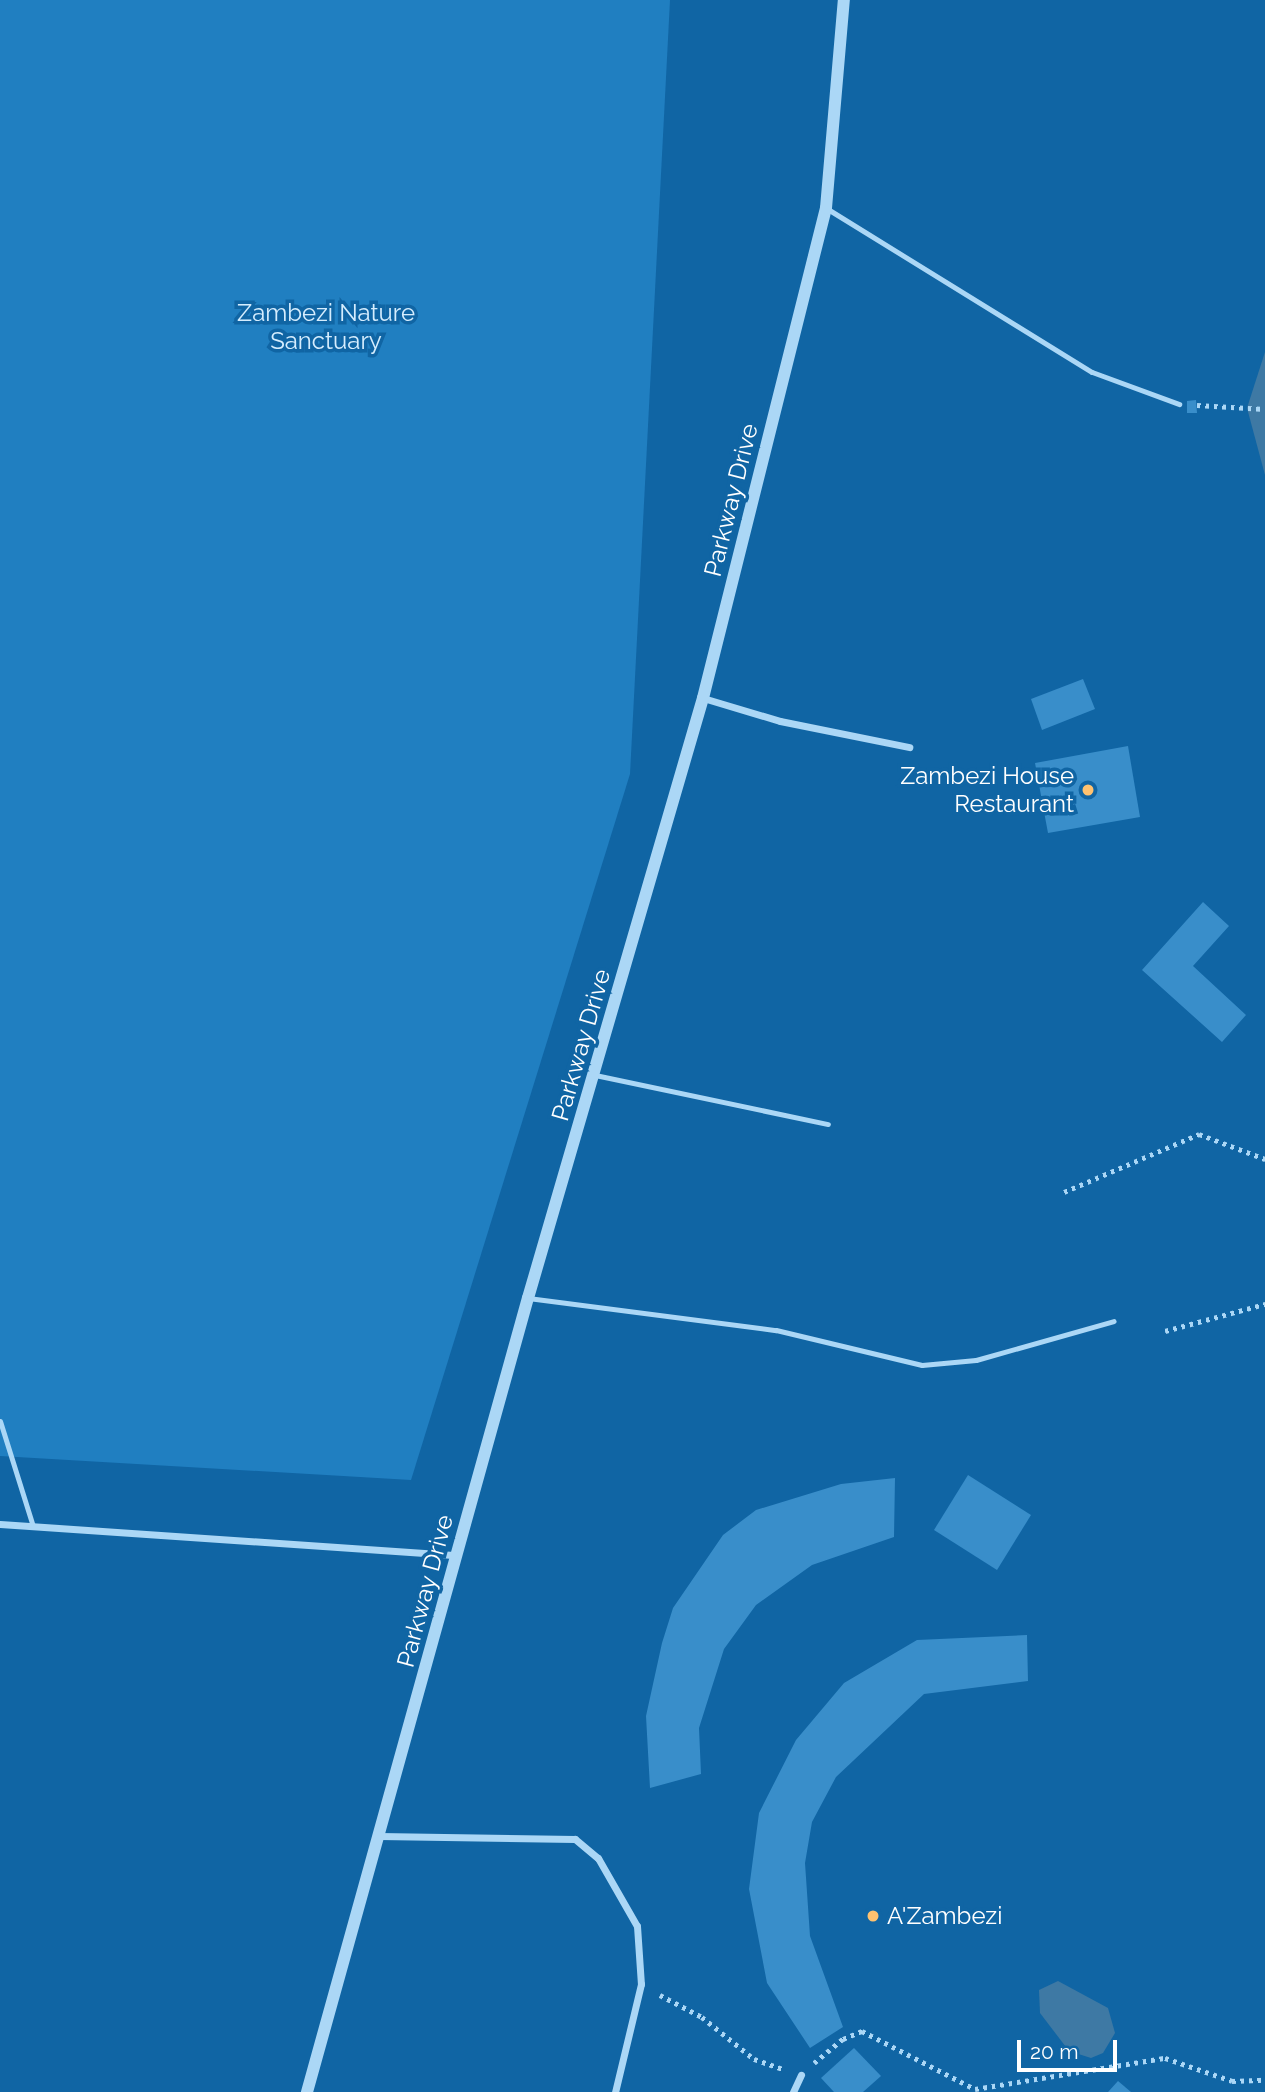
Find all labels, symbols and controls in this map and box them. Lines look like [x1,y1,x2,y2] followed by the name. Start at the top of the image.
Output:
[237,299,415,355] park label: Zambezi Nature Sanctuary
[698,420,764,580] street label: Parkway Drive
[900,762,1074,818] place label: Zambezi House Restaurant
[1080,782,1096,798] marker: Zambezi House Restaurant
[545,965,617,1125] street label: Parkway Drive
[391,1511,459,1671] street label: Parkway Drive
[887,1902,1002,1930] place label: A'Zambezi
[865,1908,881,1924] marker: A'Zambezi
[1020,2025,1120,2070] scale bar
[1030,2039,1078,2064] text: 20 m

